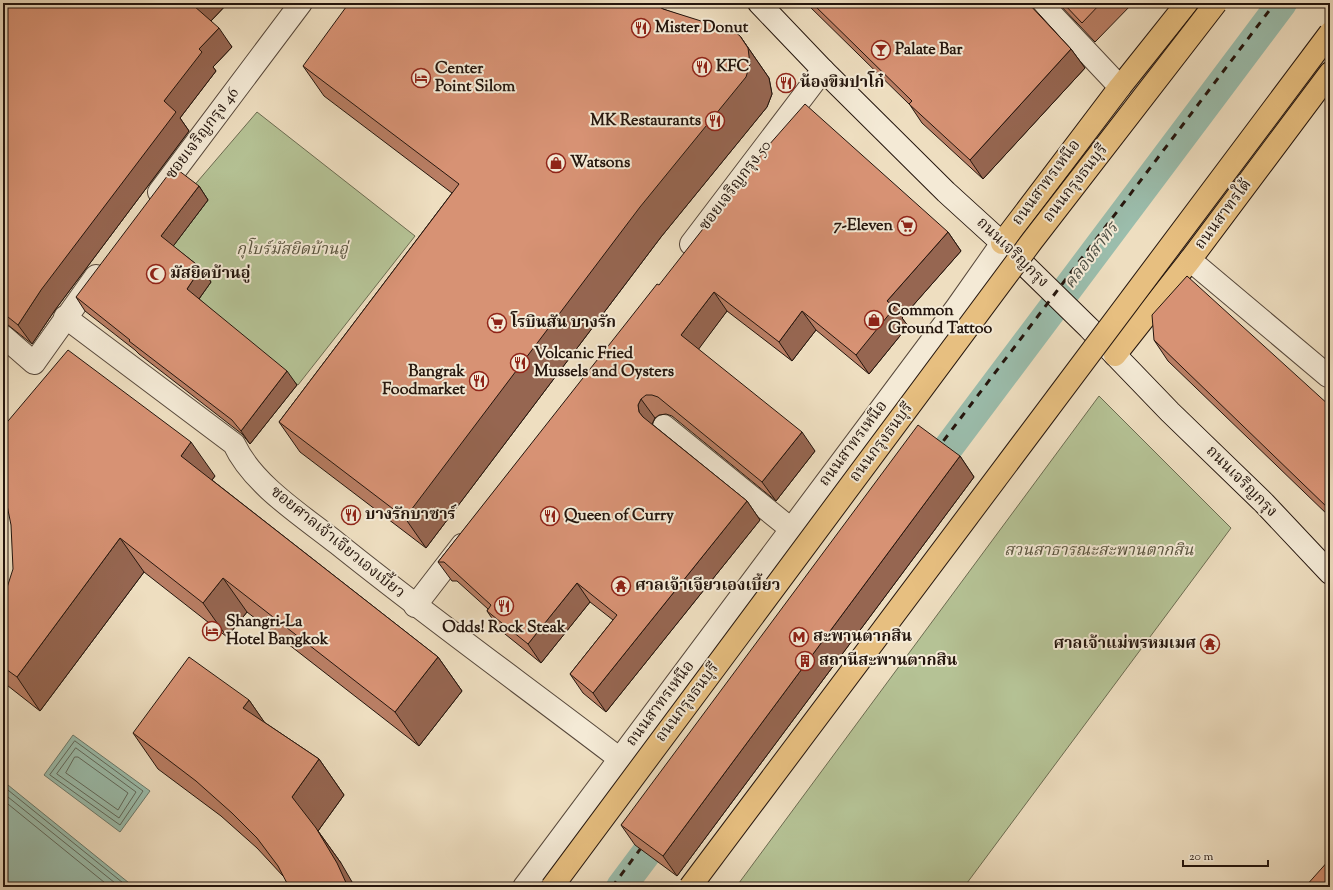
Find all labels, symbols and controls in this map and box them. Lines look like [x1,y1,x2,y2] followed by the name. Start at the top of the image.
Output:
[630,17,652,39] restaurant icon: Mister Donut
[655,17,749,40] place label: Mister Donut
[870,39,892,61] bar icon: Palate Bar
[895,39,963,62] place label: Palate Bar
[691,56,713,78] restaurant icon: KFC
[716,56,749,79] place label: KFC
[435,58,516,99] place label: Center Point Silom
[410,67,432,89] hotel icon: Center Point Silom
[800,71,884,95] place label: น้องขิมปาโก๋
[775,72,797,94] restaurant icon: น้องขิมปาโก๋
[161,83,245,185] street label: ซอยเจริญกรุง 46
[590,110,701,133] place label: MK Restaurants
[704,110,726,132] restaurant icon: MK Restaurants
[1007,135,1087,231] street label: ถนนสาทรเหนือ
[694,136,778,236] street label: ซอยเจริญกรุง 50
[1038,140,1114,228] street label: ถนนกรุงธนบุรี
[545,152,567,174] shop icon: Watsons
[570,152,630,175] place label: Watsons
[1189,174,1258,255] street label: ถนนสาทรใต้
[971,212,1053,294] street label: ถนนเจริญกรุง
[834,215,894,238] place label: 7-Eleven
[896,215,918,237] supermarket icon: 7-Eleven
[1059,217,1126,294] water label: คลองสาทร
[236,237,350,262] park label: กุโบร์มัสยิดบ้านอู่
[145,263,167,285] mosque icon: มัสยิดบ้านอู่
[170,263,251,286] place label: มัสยิดบ้านอู่
[888,300,993,341] place label: Common Ground Tattoo
[863,309,885,331] shop icon: Common Ground Tattoo
[510,311,616,335] place label: โรบินสัน บางรัก
[486,312,508,334] supermarket icon: โรบินสัน บางรัก
[534,343,674,384] place label: Volcanic Fried Mussels and Oysters
[509,352,531,374] restaurant icon: Volcanic Fried Mussels and Oysters
[382,361,466,402] place label: Bangrak Foodmarket
[468,370,490,392] restaurant icon: Bangrak Foodmarket
[814,396,894,492] street label: ถนนสาทรเหนือ
[844,398,920,488] street label: ถนนกรุงธนบุรี
[1200,441,1282,523] street label: ถนนเจริญกรุง
[265,480,411,605] street label: ซอยศาลเจ้าเจียวเองเบี้ยว
[340,504,362,526] restaurant icon: บางรักบาซาร์
[365,504,457,527] place label: บางรักบาซาร์
[539,505,561,527] restaurant icon: Queen of Curry
[564,505,674,528] place label: Queen of Curry
[1004,540,1194,563] park label: สวนสาธารณะสะพานตากสิน
[635,573,780,598] place label: ศาลเจ้าเจียวเองเบี้ยว
[610,575,632,597] temple icon: ศาลเจ้าเจียวเองเบี้ยว
[493,595,515,617] restaurant icon: Odds! Rock Steak
[226,611,329,652] place label: Shangri-La Hotel Bangkok
[442,617,566,640] place label: Odds! Rock Steak
[201,620,223,642] hotel icon: Shangri-La Hotel Bangkok
[788,626,810,648] metro station icon: สะพานตากสิน
[813,626,912,649] place label: สะพานตากสิน
[1054,633,1196,656] place label: ศาลเจ้าแม่พรหมเมศ
[1199,633,1221,655] temple icon: ศาลเจ้าแม่พรหมเมศ
[794,650,816,672] building icon: สถานีสะพานตากสิน
[819,650,957,673] place label: สถานีสะพานตากสิน
[621,656,701,752] street label: ถนนสาทรเหนือ
[650,658,726,748] street label: ถนนกรุงธนบุรี
[1183,842,1268,868] scale bar
[1189,848,1214,866] text: 20 m

